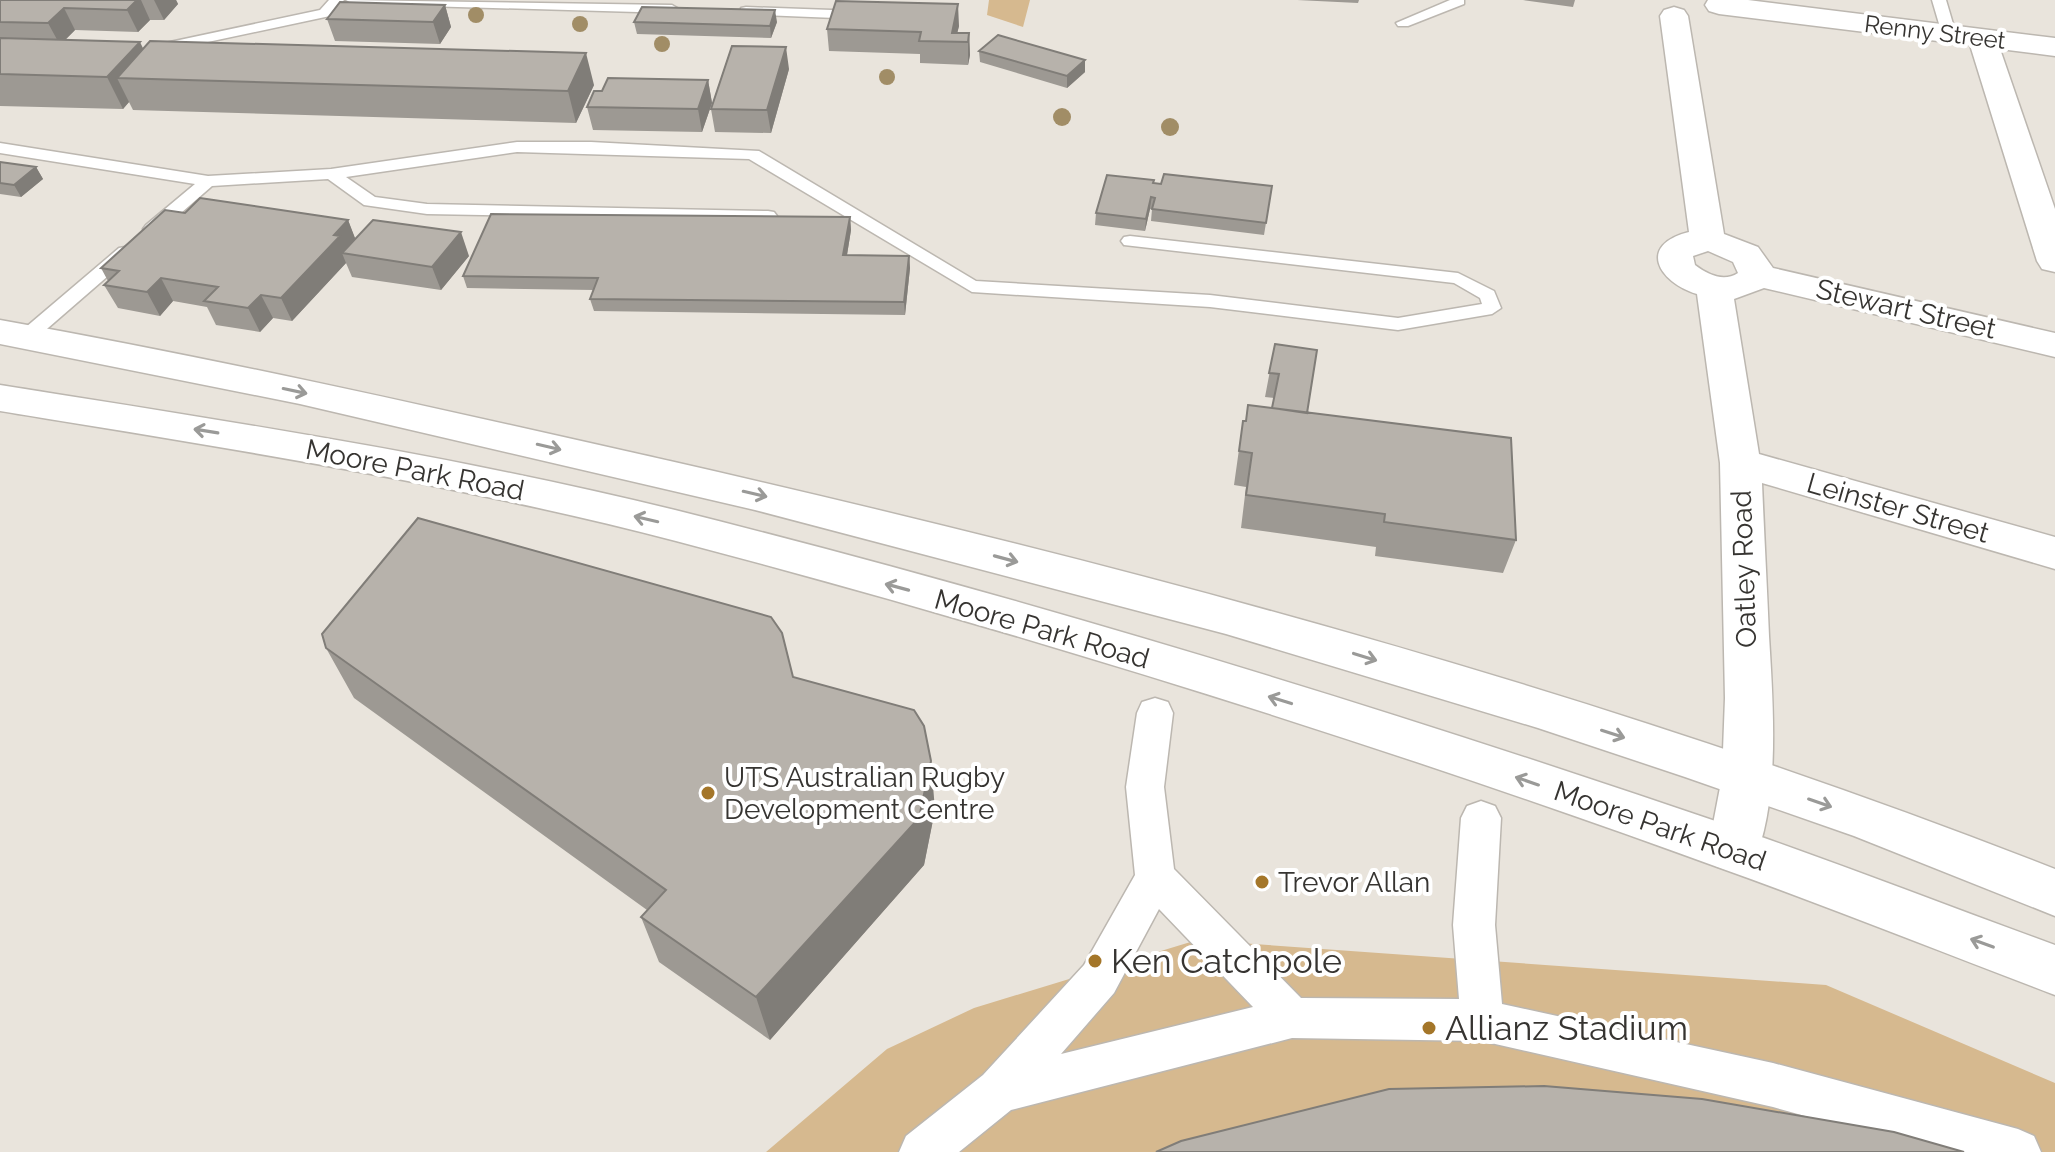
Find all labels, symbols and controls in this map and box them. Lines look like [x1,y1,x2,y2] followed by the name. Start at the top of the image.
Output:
[1863,9,2007,55] street label: Renny Street
[1813,272,2000,346] street label: Stewart Street
[282,384,307,399] one-way arrow
[194,423,219,438] one-way arrow
[303,433,527,507] street label: Moore Park Road
[535,441,561,456] one-way arrow
[1803,466,1993,550] street label: Leinster Street
[741,487,767,502] one-way arrow
[1725,490,1763,648] street label: Oatley Road
[633,511,659,526] one-way arrow
[993,553,1019,568] one-way arrow
[884,579,910,594] one-way arrow
[931,583,1153,675] street label: Moore Park Road
[1352,650,1378,665] one-way arrow
[1268,692,1294,707] one-way arrow
[1601,728,1626,743] one-way arrow
[724,761,1005,826] place label: UTS Australian Rugby Development Centre
[1515,772,1540,787] one-way arrow
[1550,774,1770,878] street label: Moore Park Road
[699,784,717,802] marker: UTS Australian Rugby Development Centre
[1807,796,1832,811] one-way arrow
[1278,866,1430,899] place label: Trevor Allan
[1253,873,1271,891] marker: Trevor Allan
[1970,935,1995,949] one-way arrow
[1111,941,1342,981] place label: Ken Catchpole
[1086,952,1104,970] marker: Ken Catchpole
[1445,1008,1688,1048] place label: Allianz Stadium
[1420,1019,1438,1037] marker: Allianz Stadium

